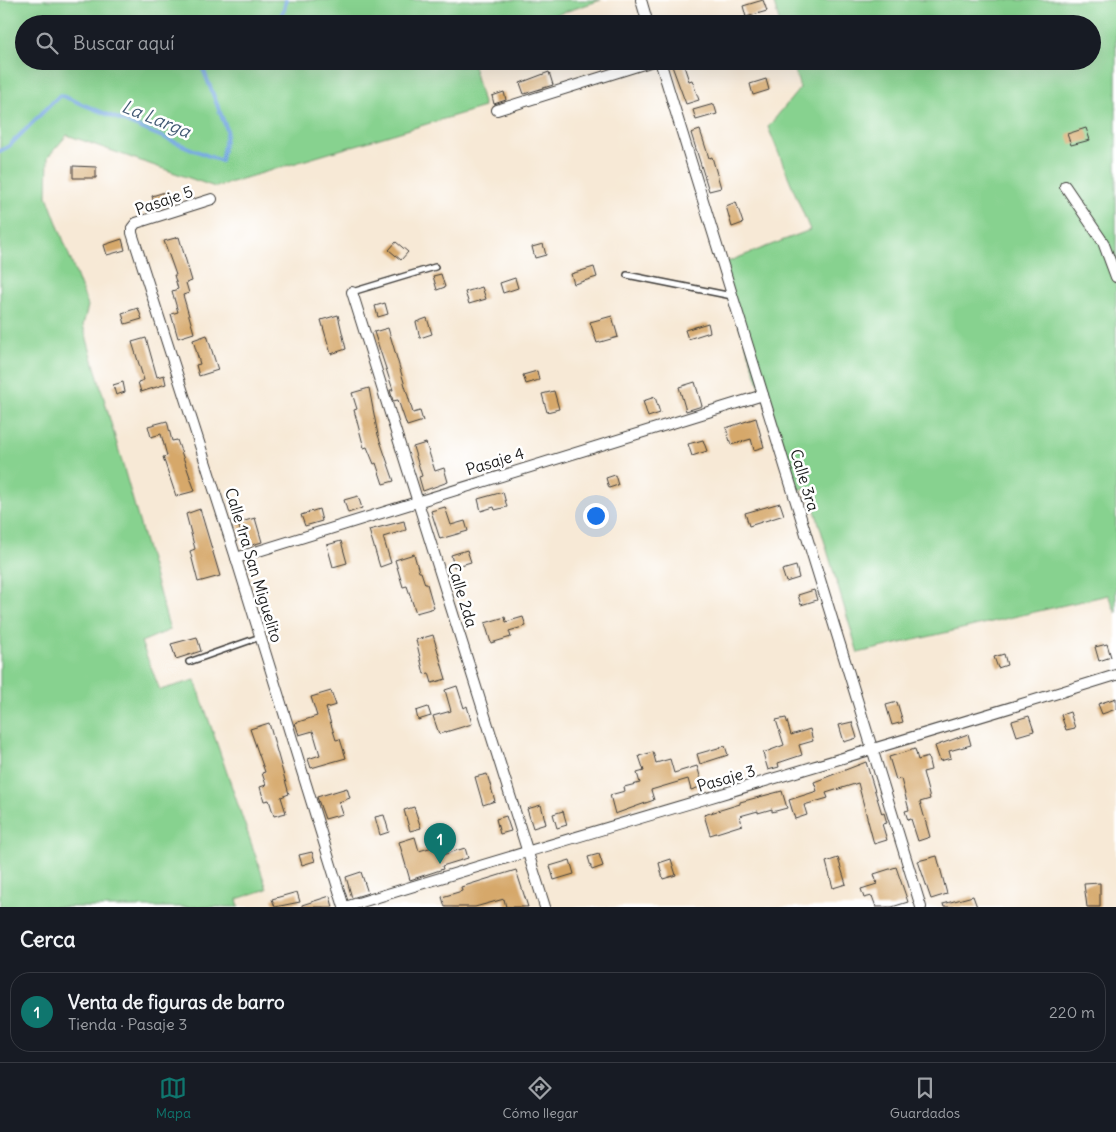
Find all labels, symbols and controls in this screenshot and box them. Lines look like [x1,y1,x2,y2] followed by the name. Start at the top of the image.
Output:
[15,15,1101,70] search box
[33,29,61,57] icon: search
[73,31,174,55] text: Buscar aquí
[119,94,195,143] water label: La Larga
[132,181,196,219] street label: Pasaje 5
[463,443,527,479] street label: Pasaje 4
[786,447,824,513] street label: Calle 3ra
[221,485,287,645] street label: Calle 1ra San Miguelito
[583,503,609,529] your location
[444,560,482,630] street label: Calle 2da
[694,760,758,796] street label: Pasaje 3
[424,823,456,864] pin: 1
[20,926,75,953] text: Cerca
[68,990,285,1014] text: Venta de figuras de barro
[34,1002,40,1022] text: 1
[1049,1002,1095,1022] text: 220 m
[68,1014,187,1034] text: Tienda · Pasaje 3
[156,1074,191,1122] tab: Mapa
[503,1074,578,1122] tab: Cómo llegar
[890,1074,960,1122] tab: Guardados

